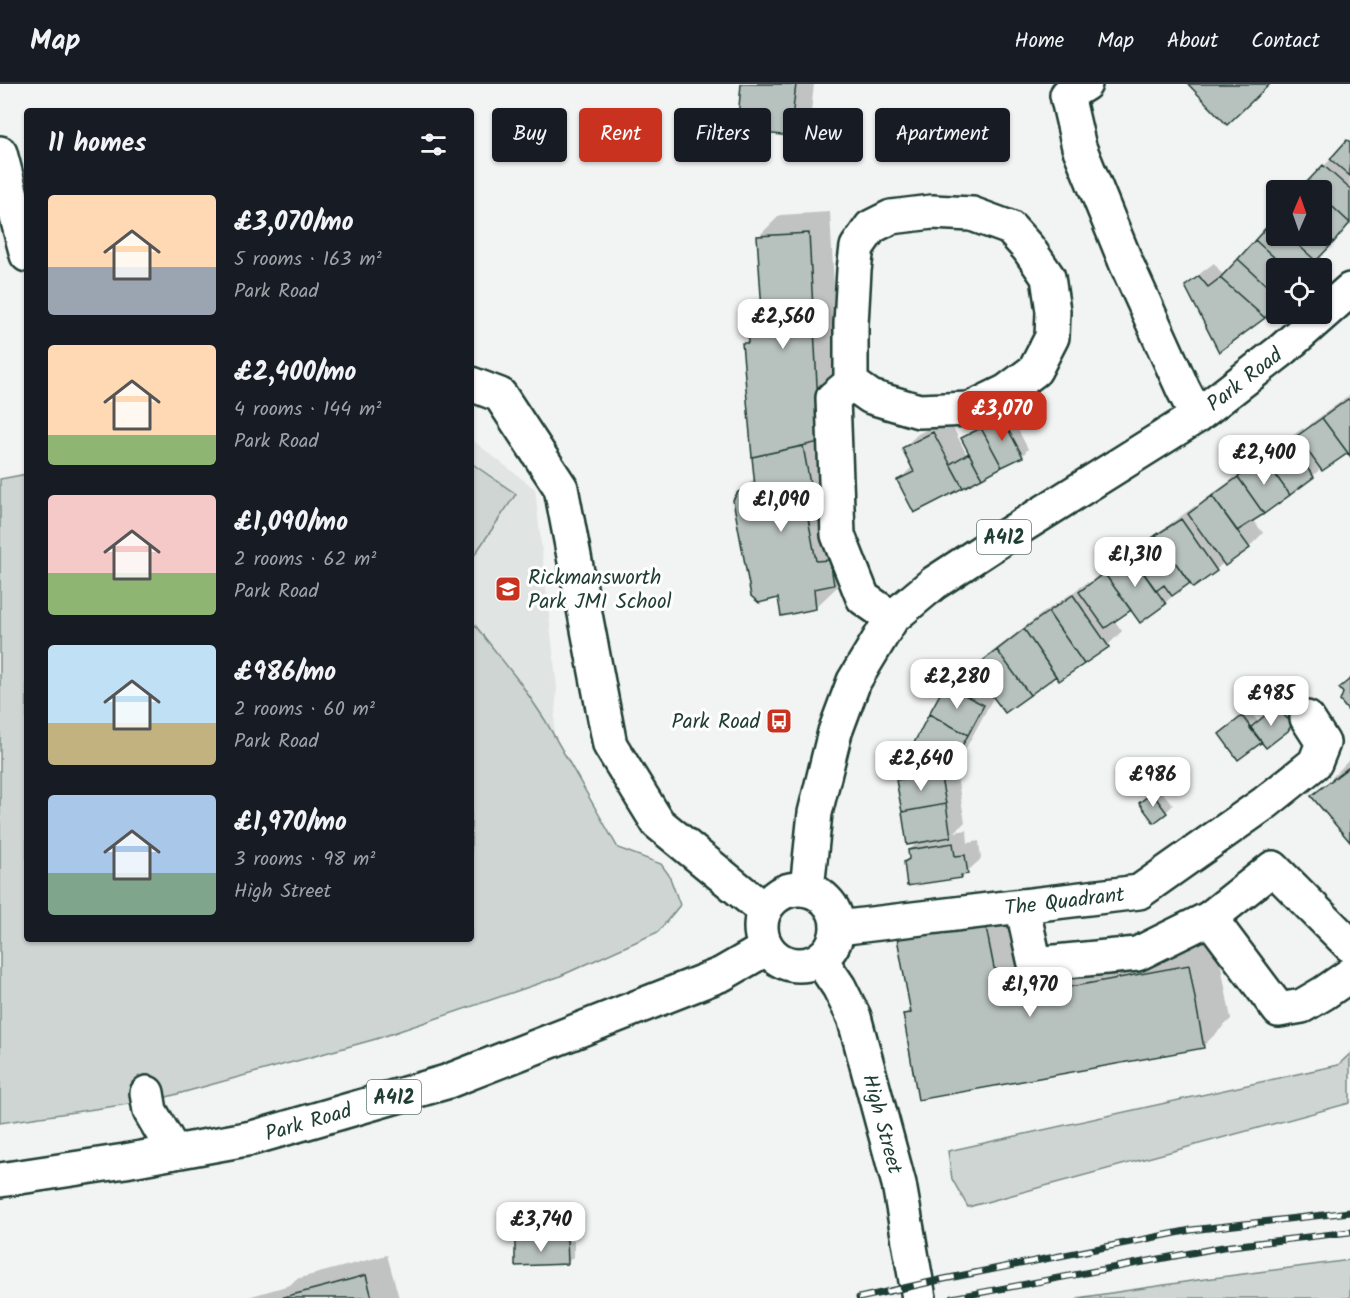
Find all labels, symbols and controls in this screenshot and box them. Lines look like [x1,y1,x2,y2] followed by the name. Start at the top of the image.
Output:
[30,19,81,64] text: Map
[1015,25,1064,58] text: Home
[1097,25,1134,58] text: Map
[1167,25,1218,58] text: About
[1251,25,1320,58] text: Contact
[492,108,567,162] chip: Buy
[579,108,662,162] chip: Rent
[674,108,771,162] chip: Filters
[783,108,863,162] chip: New
[875,108,1010,162] chip: Apartment
[48,123,146,165] text: 11 homes
[417,128,450,161] icon: filters
[1266,180,1332,246] north arrow
[1266,180,1332,324] map controls
[234,202,354,244] text: £3,070/mo
[96,219,168,291] icon: home
[234,244,382,276] text: 5 rooms · 163 m²
[1266,258,1332,324] button: locate
[234,276,318,308] text: Park Road
[734,299,832,350] pin: £2,560
[752,302,814,334] text: £2,560
[1200,340,1291,421] street label: Park Road
[234,352,356,394] text: £2,400/mo
[96,369,168,441] icon: home
[953,391,1051,442] pin: £3,070
[234,394,381,426] text: 4 rooms · 144 m²
[972,394,1032,426] text: £3,070
[234,426,318,458] text: Park Road
[1215,435,1313,486] pin: £2,400
[1233,438,1295,470] text: £2,400
[732,482,830,533] pin: £1,090
[753,485,809,517] text: £1,090
[234,502,348,544] text: £1,090/mo
[96,519,168,591] icon: home
[977,520,1031,554] road number: A412
[1086,537,1184,588] pin: £1,310
[1108,540,1162,572] text: £1,310
[234,544,376,576] text: 2 rooms · 62 m²
[528,562,672,619] place label: Rickmansworth Park JMI School
[493,574,523,604] school or university icon: Rickmansworth Park JMI School
[234,576,318,608] text: Park Road
[234,652,336,694] text: £986/mo
[908,659,1006,710] pin: £2,280
[924,662,990,694] text: £2,280
[96,669,168,741] icon: home
[1235,676,1307,727] pin: £985
[1248,679,1294,711] text: £985
[234,694,375,726] text: 2 rooms · 60 m²
[671,706,761,739] place label: Park Road
[764,706,794,736] bus stop icon: Park Road
[234,726,318,758] text: Park Road
[872,741,970,792] pin: £2,640
[889,744,953,776] text: £2,640
[1117,757,1189,808] pin: £986
[1129,760,1177,792] text: £986
[234,802,347,844] text: £1,970/mo
[96,819,168,891] icon: home
[234,844,375,876] text: 3 rooms · 98 m²
[234,876,331,908] text: High Street
[1003,879,1127,926] street label: The Quadrant
[981,967,1079,1018] pin: £1,970
[1002,970,1058,1002] text: £1,970
[852,1071,911,1179] street label: High Street
[367,1080,421,1114] road number: A412
[261,1095,356,1151] street label: Park Road
[492,1202,590,1253] pin: £3,740
[510,1205,572,1237] text: £3,740

